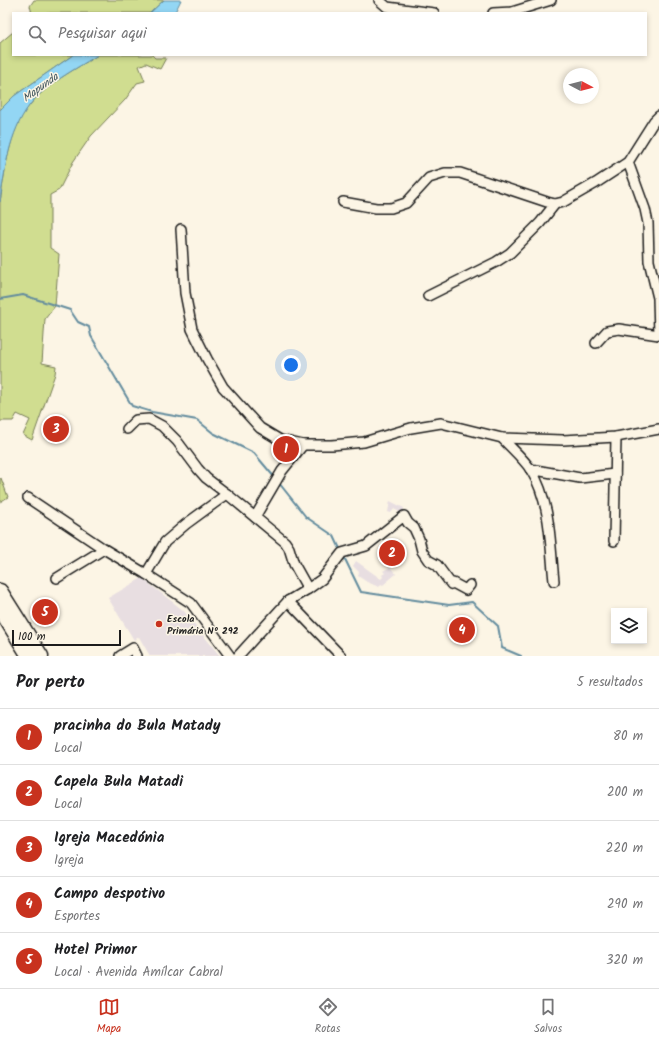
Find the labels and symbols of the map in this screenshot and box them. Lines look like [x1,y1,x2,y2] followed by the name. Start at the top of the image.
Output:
[19,68,63,107] water label: Mapunda
[563,68,599,104] north arrow
[281,355,301,375] your location
[43,414,69,444] pin: 3
[273,434,299,464] pin: 1
[379,538,405,568] pin: 2
[32,597,58,627] pin: 5
[167,611,239,639] place label: Escola Primária Nº 292
[449,615,475,645] pin: 4
[154,619,164,629] marker: Escola Primária Nº 292
[12,628,121,647] scale bar

